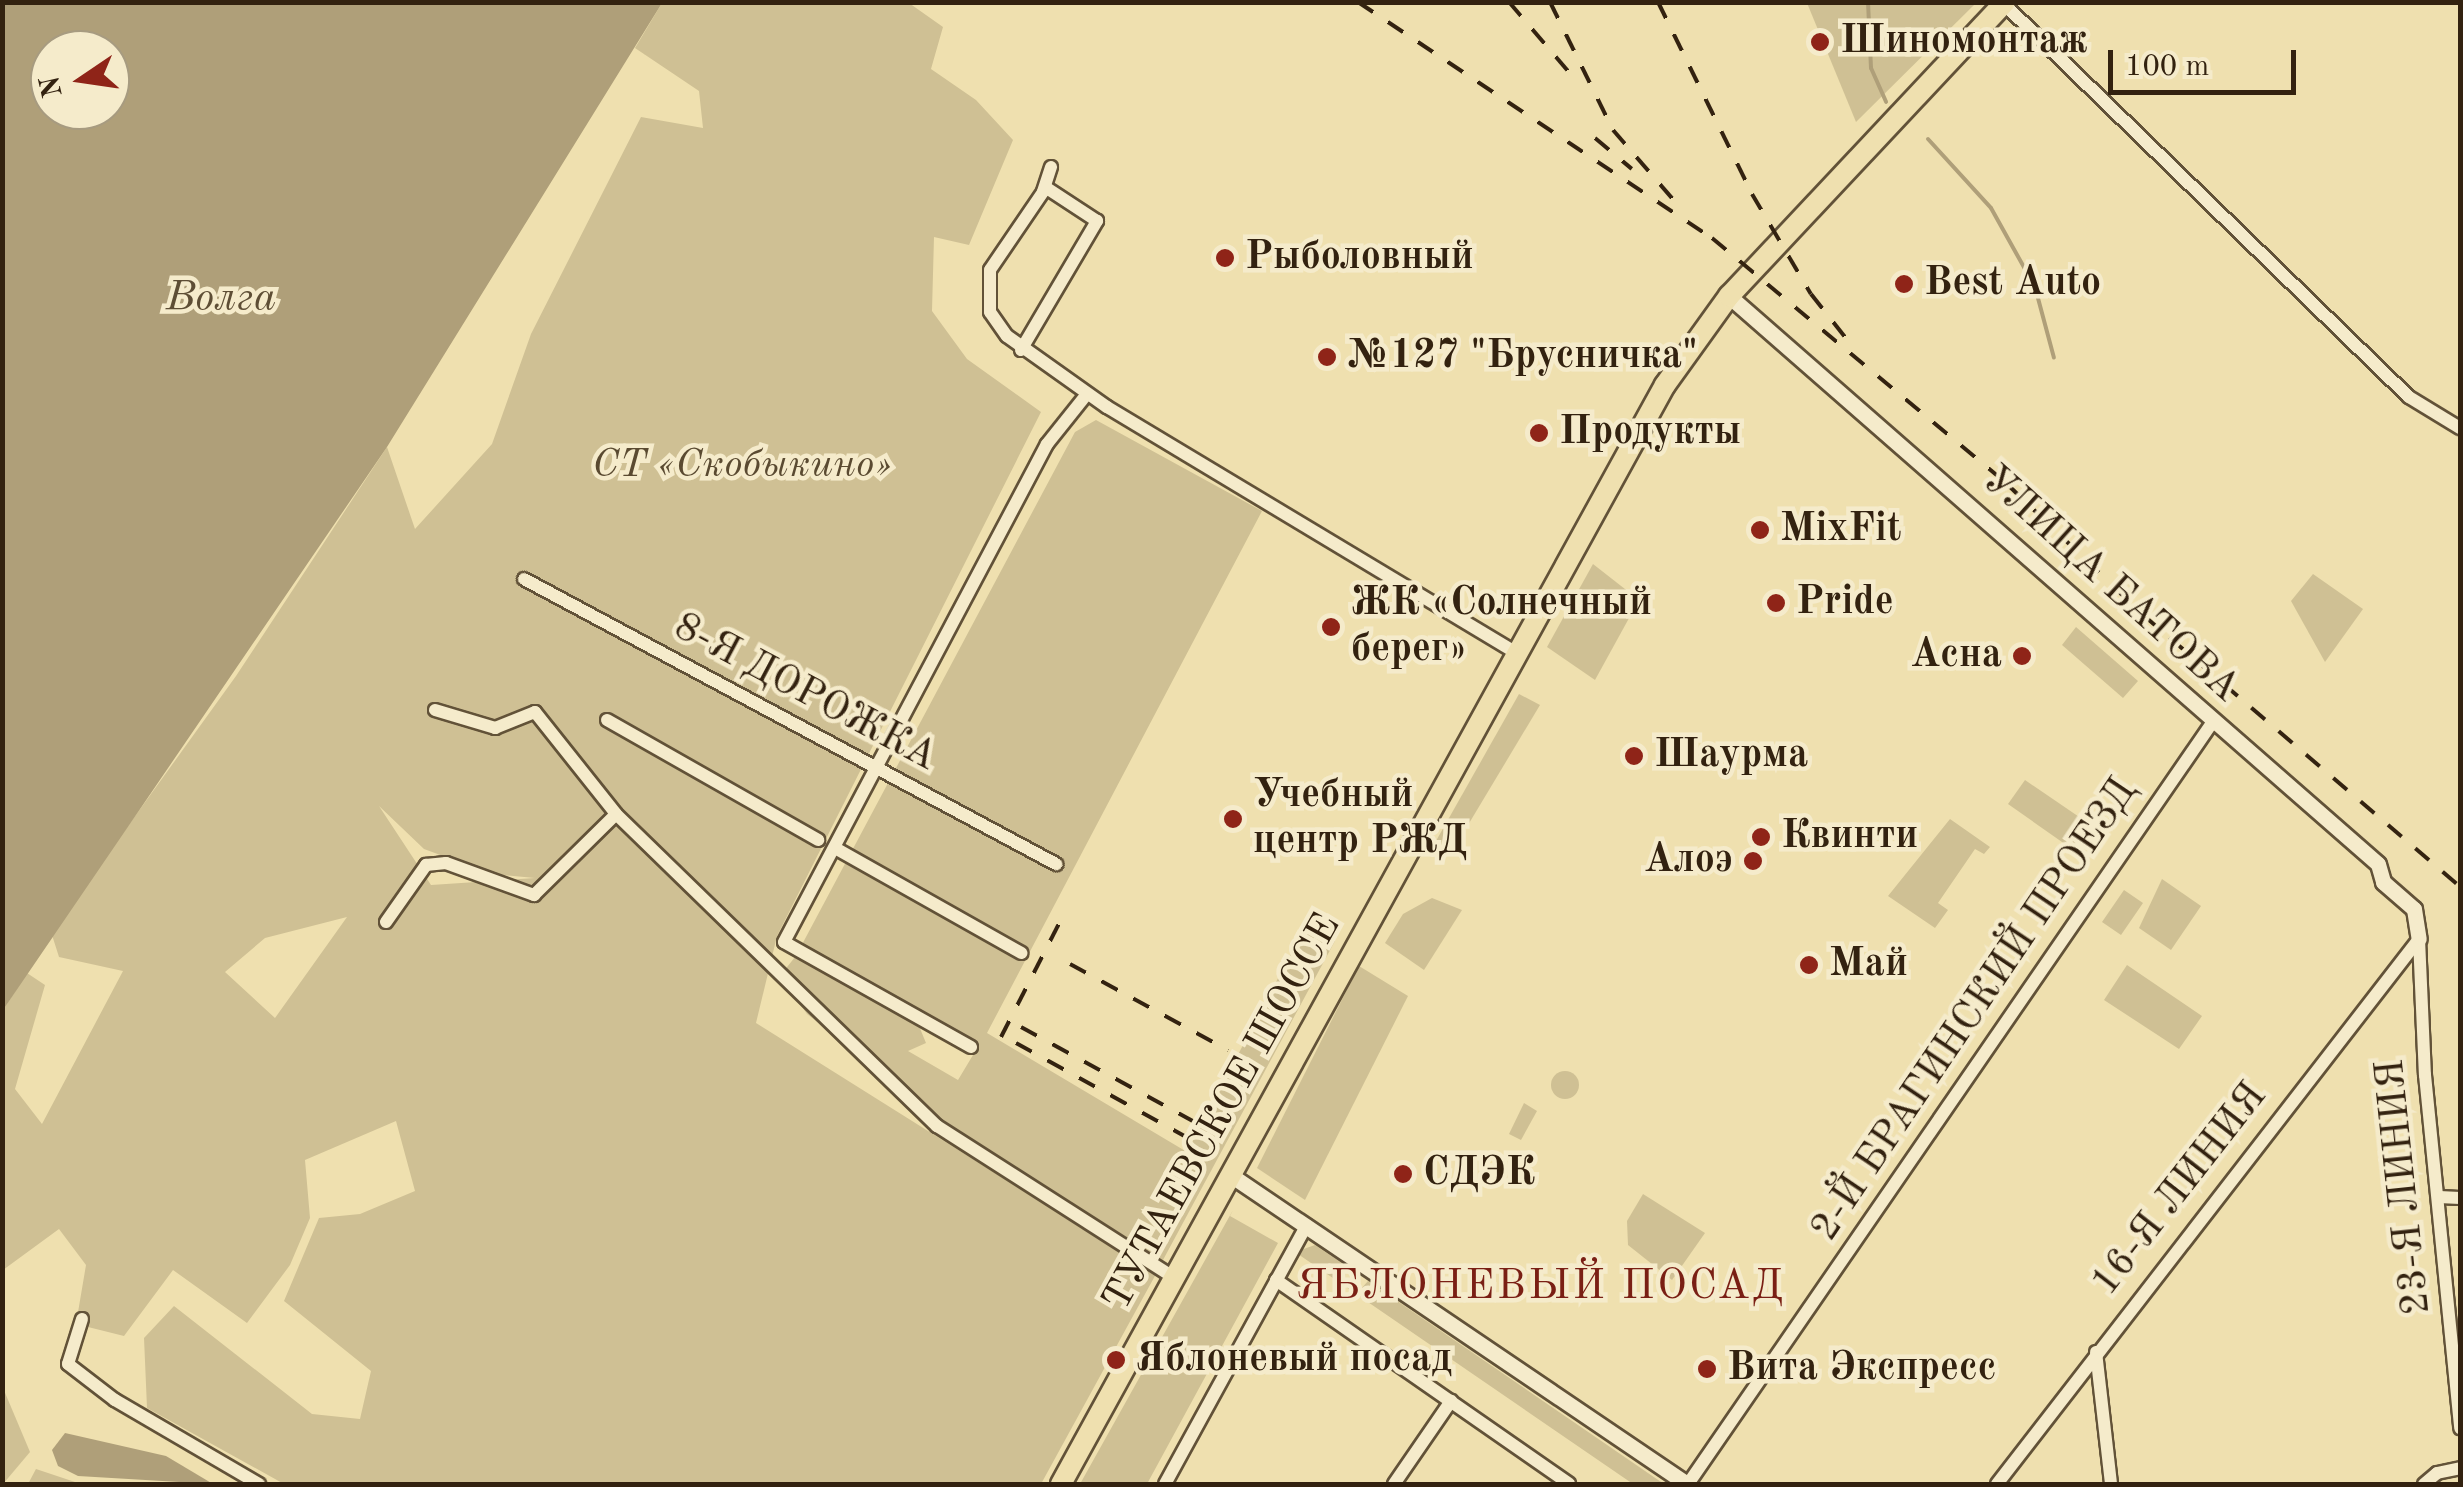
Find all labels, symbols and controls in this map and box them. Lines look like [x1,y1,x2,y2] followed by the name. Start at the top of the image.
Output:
[1840,18,2088,66] place label: Шиномонтаж
[30,30,130,130] north arrow
[2113,30,2300,92] scale bar
[1809,31,1831,53] marker: Шиномонтаж
[2125,52,2209,82] text: 100 m
[37,73,69,100] text: N
[1245,234,1474,282] place label: Рыболовный
[1214,247,1236,269] marker: Рыболовный
[1924,260,2101,308] place label: Best Auto
[1893,273,1915,295] marker: Best Auto
[166,274,276,324] water label: Волга
[1347,333,1698,381] place label: №127 "Брусничка"
[1316,346,1338,368] marker: №127 "Брусничка"
[1559,409,1741,457] place label: Продукты
[1528,422,1550,444] marker: Продукты
[592,442,892,490] park label: СТ «Скобыкино»
[1971,457,2249,713] street label: УЛИЦА БАТОВА
[1780,506,1901,554] place label: MixFit
[1749,519,1771,541] marker: MixFit
[1796,579,1894,627] place label: Pride
[1351,580,1652,674] place label: ЖК «Солнечный берег»
[1765,592,1787,614] marker: Pride
[665,604,945,782] street label: 8-Я ДОРОЖКА
[1320,616,1342,638] marker: ЖК «Солнечный берег»
[1910,632,2002,680] place label: Асна
[2011,645,2033,667] marker: Асна
[1654,732,1808,780] place label: Шаурма
[1623,745,1645,767] marker: Шаурма
[1802,769,2148,1251] street label: 2-Й БРАГИНСКИЙ ПРОЕЗД
[1253,772,1467,866] place label: Учебный центр РЖД
[1222,808,1244,830] marker: Учебный центр РЖД
[1781,813,1918,861] place label: Квинти
[1750,826,1772,848] marker: Квинти
[1644,837,1733,885] place label: Алоэ
[1742,850,1764,872] marker: Алоэ
[1094,906,1352,1320] street label: ТУТАЕВСКОЕ ШОССЕ
[1829,941,1908,989] place label: Май
[1798,954,1820,976] marker: Май
[2368,1057,2442,1317] street label: 23-Я ЛИНИЯ
[2082,1074,2278,1306] street label: 16-Я ЛИНИЯ
[1423,1150,1535,1198] place label: СДЭК
[1392,1163,1414,1185] marker: СДЭК
[1296,1262,1786,1312] district label: ЯБЛОНЕВЫЙ ПОСАД
[1136,1336,1452,1384] place label: Яблоневый посад
[1727,1345,1996,1393] place label: Вита Экспресс
[1105,1349,1127,1371] marker: Яблоневый посад
[1696,1358,1718,1380] marker: Вита Экспресс

